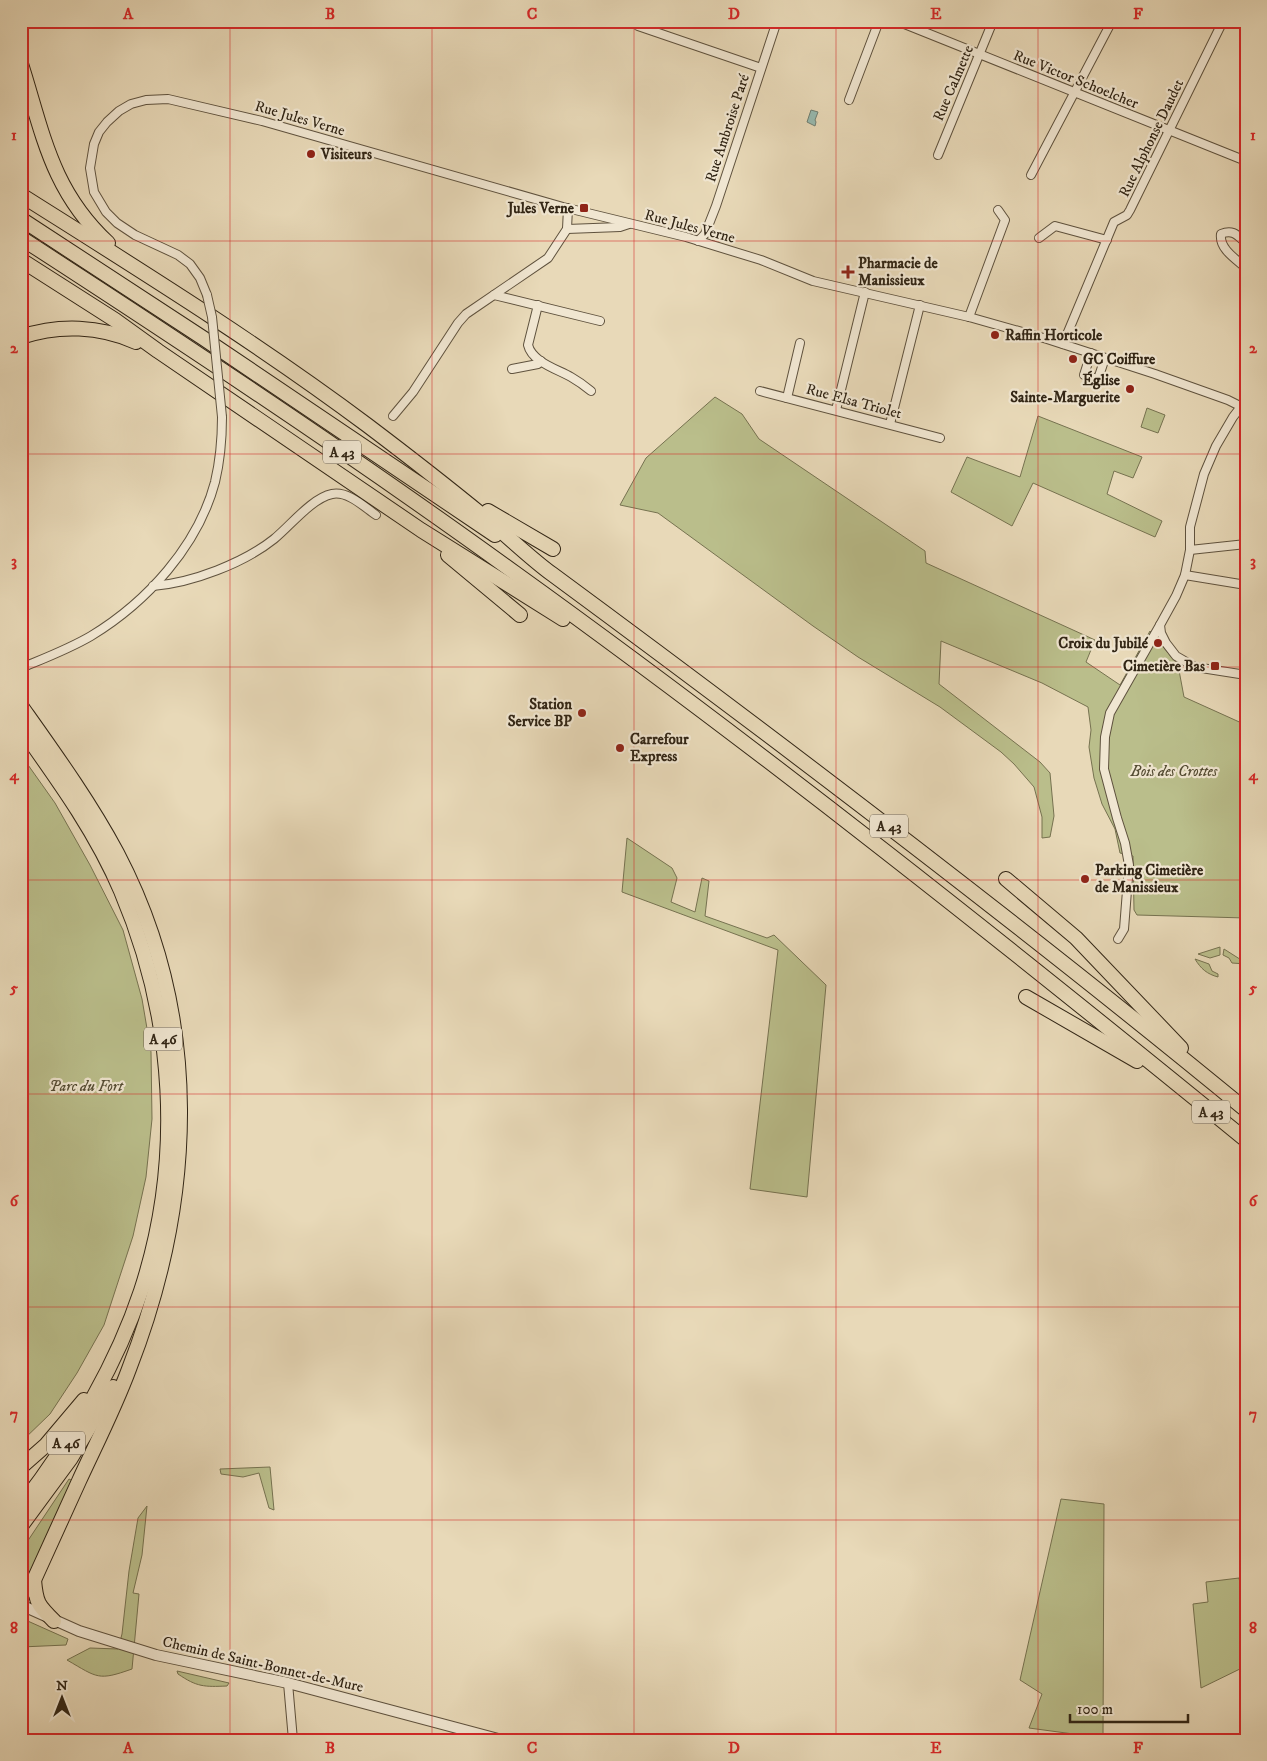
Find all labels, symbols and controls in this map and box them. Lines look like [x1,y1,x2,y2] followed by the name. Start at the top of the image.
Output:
[122,4,134,24] text: A
[325,4,335,24] text: B
[527,4,537,24] text: C
[728,4,740,24] text: D
[930,4,942,24] text: E
[1133,4,1143,24] text: F
[929,42,978,124] street label: Rue Calmette
[1010,46,1142,113] street label: Rue Victor Schoelcher
[701,71,754,185] street label: Rue Ambroise Paré
[1115,76,1188,200] street label: Rue Alphonse Daudet
[253,97,347,140] street label: Rue Jules Verne
[11,125,17,145] text: 1
[1250,125,1256,145] text: 1
[320,145,372,164] place label: Visiteurs
[305,148,317,160] marker: Visiteurs
[506,199,575,218] place label: Jules Verne
[578,202,590,214] marker: Jules Verne
[643,205,737,248] street label: Rue Jules Verne
[858,254,938,290] place label: Pharmacie de Manissieux
[842,266,854,278] marker: Pharmacie de Manissieux
[1005,326,1103,345] place label: Raffin Horticole
[989,329,1001,341] marker: Raffin Horticole
[10,338,19,358] text: 2
[1249,338,1258,358] text: 2
[1083,350,1156,369] place label: GC Coiffure
[1067,353,1079,365] marker: GC Coiffure
[1010,370,1121,407] place label: Église Sainte-Marguerite
[804,380,904,423] street label: Rue Elsa Triolet
[1124,383,1136,395] marker: Église Sainte-Marguerite
[323,441,361,464] road number: A 43
[11,551,17,571] text: 3
[1250,551,1256,571] text: 3
[1058,634,1149,653] place label: Croix du Jubilé
[1152,637,1164,649] marker: Croix du Jubilé
[1123,657,1205,676] place label: Cimetière Bas
[1209,660,1221,672] marker: Cimetière Bas
[508,695,572,731] place label: Station Service BP
[576,707,588,719] marker: Station Service BP
[630,730,689,766] place label: Carrefour Express
[614,742,626,754] marker: Carrefour Express
[1130,762,1218,781] park label: Bois des Crottes
[8,765,19,785] text: 4
[1247,765,1258,785] text: 4
[870,814,908,838] road number: A 43
[1095,861,1204,897] place label: Parking Cimetière de Manissieux
[1079,873,1091,885] marker: Parking Cimetière de Manissieux
[9,978,18,998] text: 5
[1248,978,1257,998] text: 5
[144,1028,182,1050] road number: A 46
[49,1077,124,1096] park label: Parc du Fort
[1192,1100,1230,1124] road number: A 43
[10,1191,20,1211] text: 6
[1249,1191,1259,1211] text: 6
[10,1404,18,1424] text: 7
[1249,1404,1257,1424] text: 7
[47,1432,85,1455] road number: A 46
[10,1618,18,1638] text: 8
[1249,1618,1257,1638] text: 8
[161,1632,365,1697] street label: Chemin de Saint-Bonnet-de-Mure
[38,1674,88,1724] north arrow
[56,1677,68,1695] text: N
[1070,1691,1187,1723] scale bar
[1077,1700,1113,1719] text: 100 m
[122,1738,134,1758] text: A
[325,1738,335,1758] text: B
[527,1738,537,1758] text: C
[728,1738,740,1758] text: D
[930,1738,942,1758] text: E
[1133,1738,1143,1758] text: F

